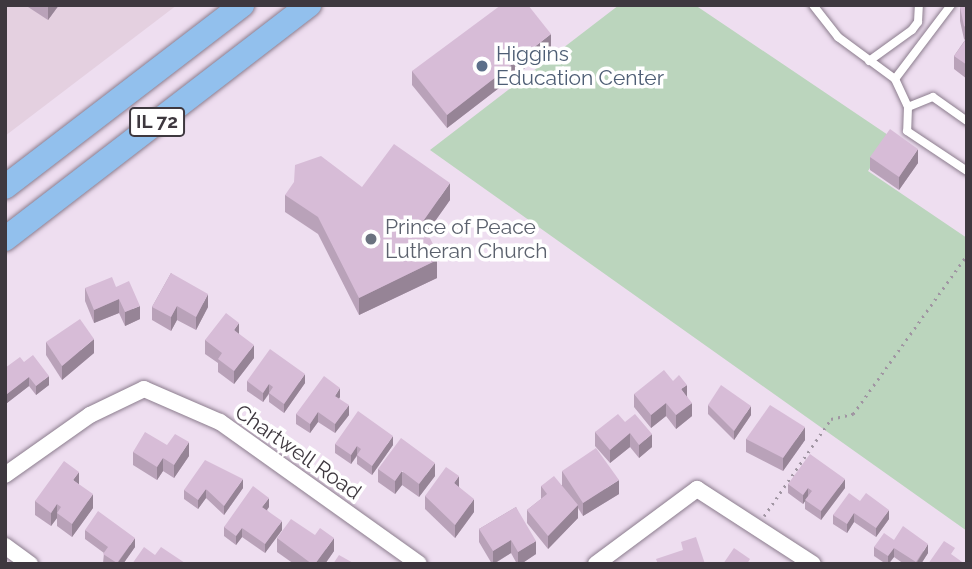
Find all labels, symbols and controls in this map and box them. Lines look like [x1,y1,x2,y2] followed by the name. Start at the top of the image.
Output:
[496,41,664,91] place label: Higgins Education Center
[474,58,490,74] marker: Higgins Education Center
[127,106,187,138] road number: IL 72
[385,214,548,264] place label: Prince of Peace Lutheran Church
[363,231,379,247] marker: Prince of Peace Lutheran Church
[230,399,366,505] street label: Chartwell Road

